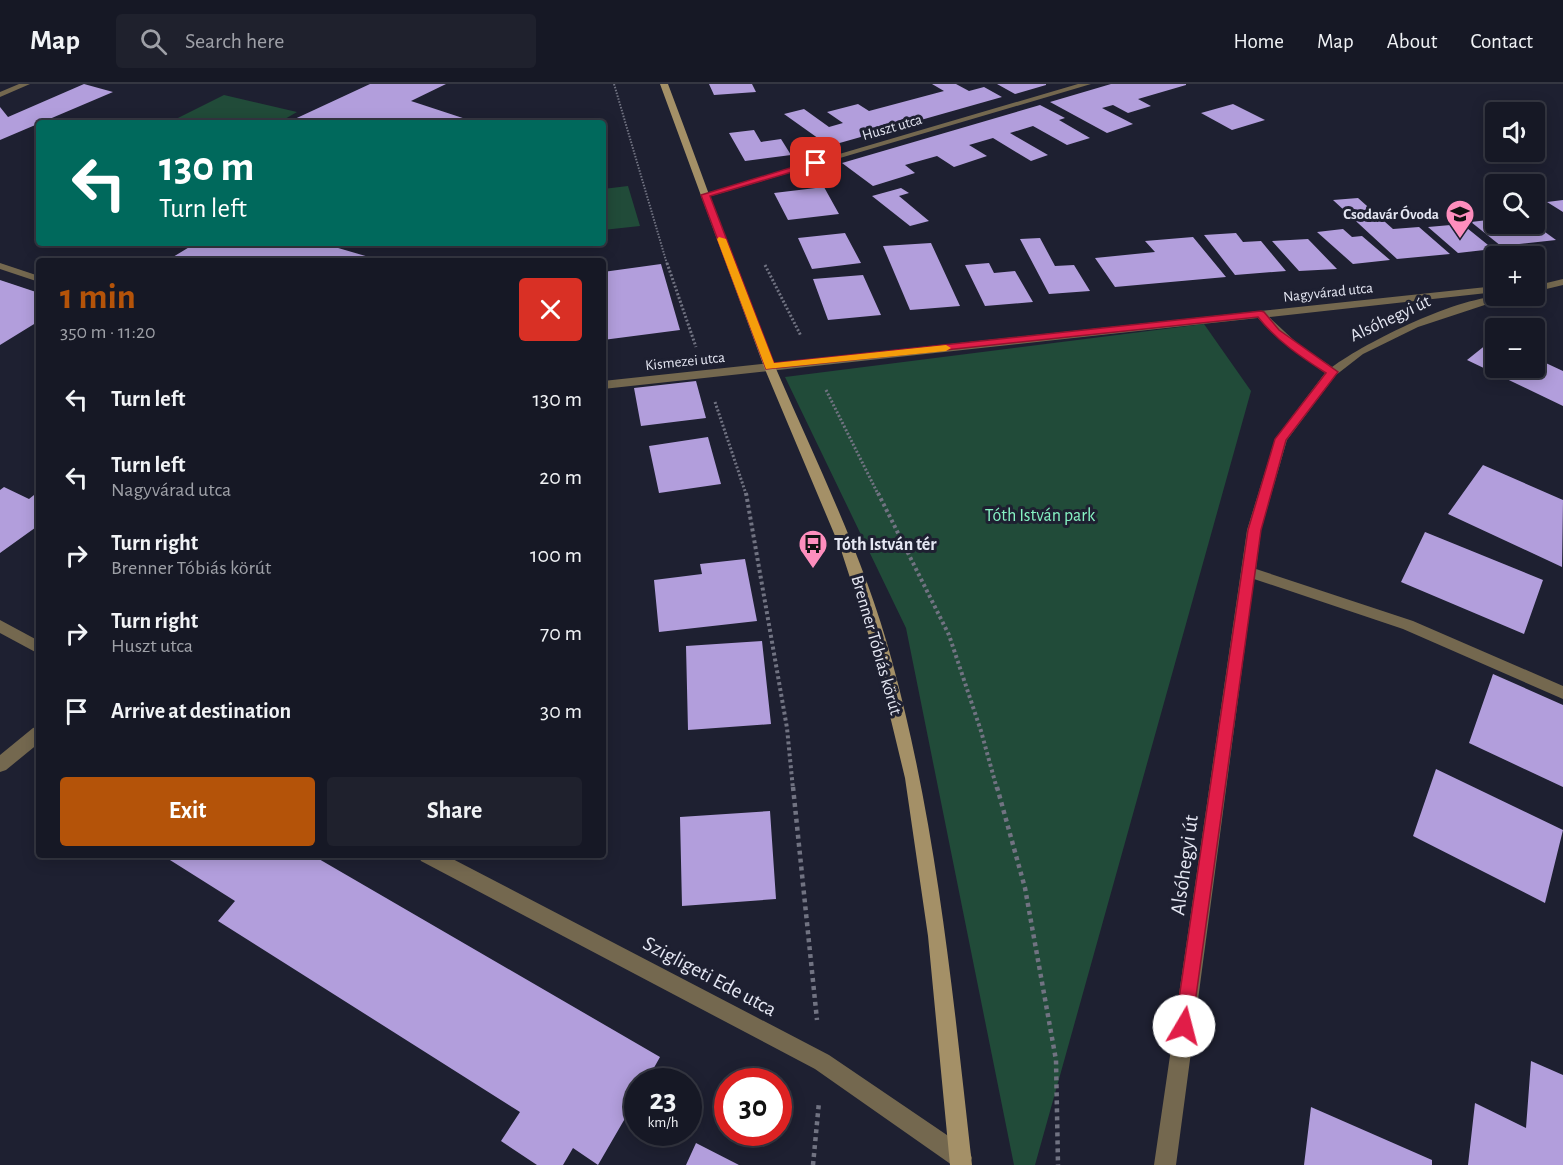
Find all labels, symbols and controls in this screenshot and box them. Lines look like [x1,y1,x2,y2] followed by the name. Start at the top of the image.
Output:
[116,14,536,68] search box
[137,25,170,58] icon: search
[30,27,80,55] text: Map
[185,30,284,52] text: Search here
[1233,31,1284,52] text: Home
[1317,31,1354,52] text: Map
[1387,31,1437,52] text: About
[1470,31,1533,52] text: Contact
[1485,102,1545,378] map controls
[1485,102,1545,162] button: sound
[860,112,924,143] street label: Huszt utca
[790,137,841,188] pin
[60,144,138,222] icon: left
[159,146,254,188] text: 130 m
[799,146,832,179] icon: arrive
[1485,174,1545,234] button: search
[159,195,247,222] text: Turn left
[1444,198,1476,240] school or university icon: Csodavár Óvoda
[1343,205,1439,222] place label: Csodavár Óvoda
[1485,246,1545,306] button: +
[519,278,582,341] button: close
[60,279,136,315] text: 1 min
[1282,280,1374,305] street label: Nagyvárad utca
[1347,292,1434,345] street label: Alsóhegyi út
[1485,318,1545,378] button: −
[60,322,156,342] text: 350 m · 11:20
[644,350,726,373] street label: Kismezei utca
[60,383,93,416] icon: left
[111,388,185,410] text: Turn left
[533,388,582,410] text: 130 m
[111,454,185,476] text: Turn left
[60,461,93,494] icon: left
[539,466,582,488] text: 20 m
[111,480,231,500] text: Nagyvárad utca
[985,507,1096,525] park label: Tóth István park
[797,528,829,570] bus stop icon: Tóth István tér
[111,532,198,554] text: Turn right
[834,536,937,554] place label: Tóth István tér
[60,539,93,572] icon: right
[530,544,582,566] text: 100 m
[111,558,271,578] text: Brenner Tóbiás körút
[847,573,905,717] street label: Brenner Tóbiás körút
[111,610,198,632] text: Turn right
[60,617,93,650] icon: right
[540,622,582,644] text: 70 m
[111,636,193,656] text: Huszt utca
[60,695,93,728] icon: arrive
[111,700,291,722] text: Arrive at destination
[540,700,582,722] text: 30 m
[60,777,315,846] button: Exit
[327,777,582,846] button: Share
[1167,813,1202,917] street label: Alsóhegyi út
[640,933,780,1020] street label: Szigligeti Ede utca
[1152,994,1216,1058] position arrow
[714,1068,792,1146] speed limit sign: 30
[649,1085,677,1115] text: 23
[648,1115,678,1130] text: km/h

